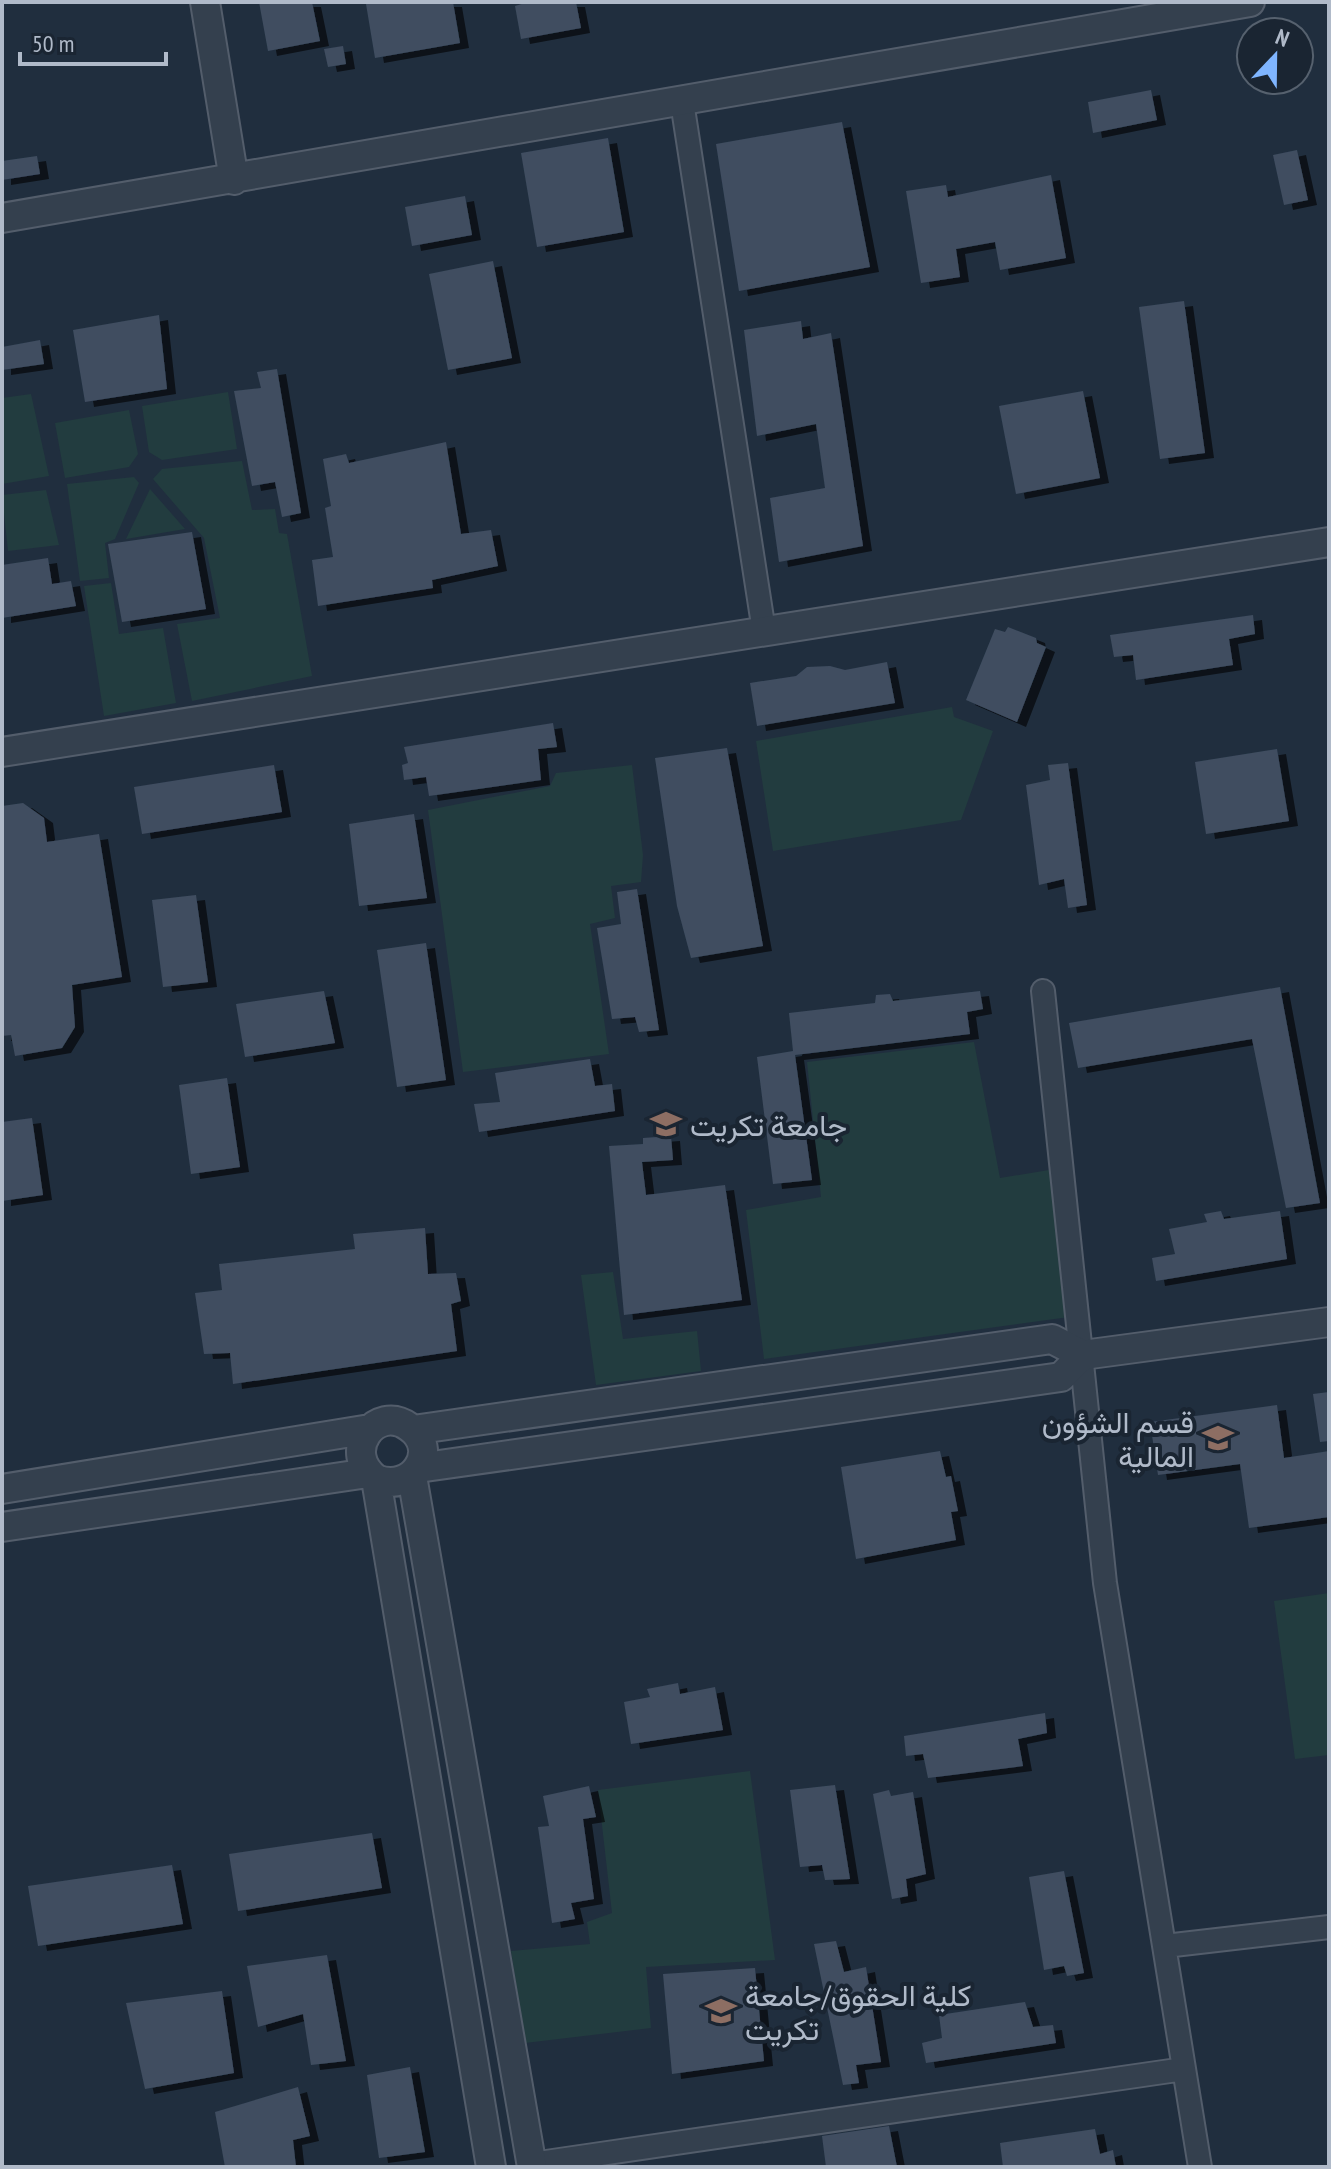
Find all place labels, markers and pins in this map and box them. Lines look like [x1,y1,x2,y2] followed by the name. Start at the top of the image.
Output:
[690,1105,847,1144] place label: جامعة تكريت
[649,1107,683,1141] school or university icon: جامعة تكريت
[1042,1402,1194,1475] place label: قسم الشؤون المالية
[1201,1421,1235,1455] school or university icon: قسم الشؤون المالية
[745,1975,971,2048] place label: كلية الحقوق/جامعة تكريت
[704,1994,738,2028] school or university icon: كلية الحقوق/جامعة تكريت

